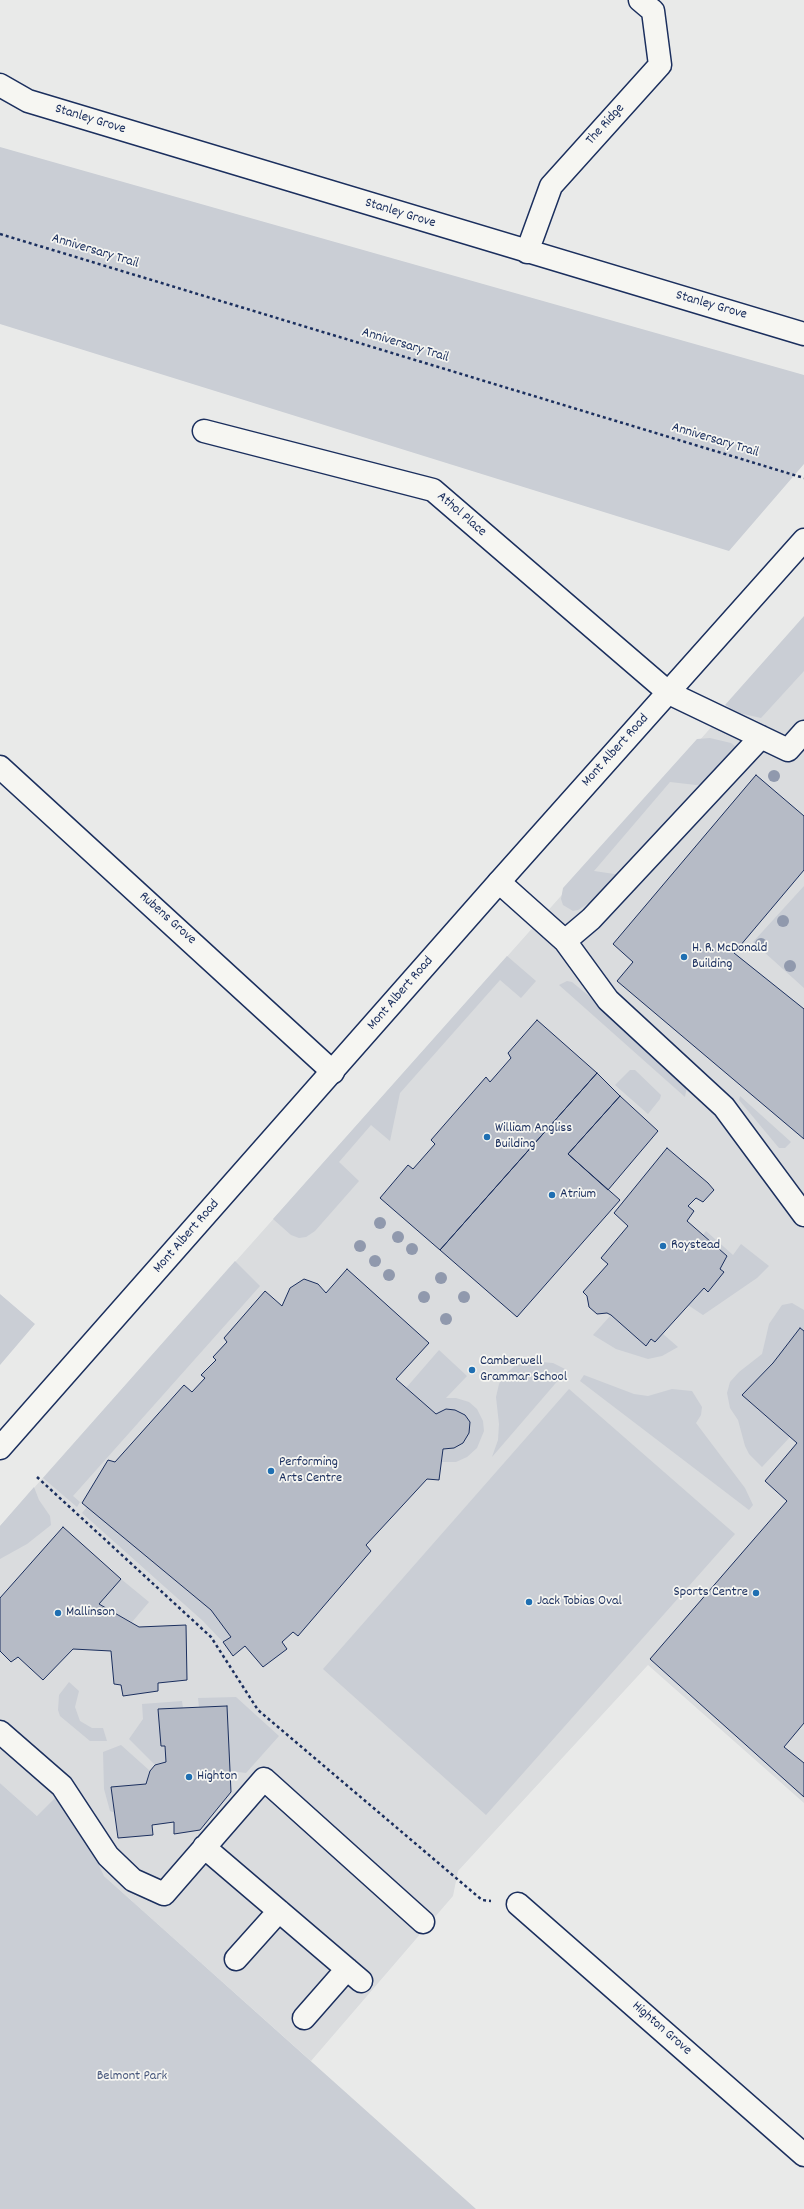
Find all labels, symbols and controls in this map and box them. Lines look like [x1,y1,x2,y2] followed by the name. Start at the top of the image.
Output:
[53,101,127,139] street label: Stanley Grove
[583,101,629,149] street label: The Ridge
[363,195,437,233] street label: Stanley Grove
[49,231,141,273] street label: Anniversary Trail
[673,288,749,324] street label: Stanley Grove
[359,325,451,367] street label: Anniversary Trail
[669,420,761,462] street label: Anniversary Trail
[433,489,489,541] street label: Athol Place
[579,711,653,791] street label: Mont Albert Road
[135,889,199,949] street label: Rubens Grove
[692,941,767,974] place label: H. R. McDonald Building
[679,952,689,962] marker: H. R. McDonald Building
[364,954,438,1034] street label: Mont Albert Road
[495,1121,572,1154] place label: William Angliss Building
[482,1132,492,1142] marker: William Angliss Building
[560,1187,596,1203] place label: Atrium
[547,1190,557,1200] marker: Atrium
[150,1197,224,1277] street label: Mont Albert Road
[671,1238,720,1254] place label: Roystead
[658,1241,668,1251] marker: Roystead
[480,1354,567,1386] place label: Camberwell Grammar School
[467,1365,477,1375] marker: Camberwell Grammar School
[279,1455,342,1488] place label: Performing Arts Centre
[266,1466,276,1476] marker: Performing Arts Centre
[674,1585,748,1601] place label: Sports Centre
[751,1588,761,1598] marker: Sports Centre
[537,1594,622,1610] place label: Jack Tobias Oval
[524,1597,534,1607] marker: Jack Tobias Oval
[66,1605,115,1621] place label: Mallinson
[53,1608,63,1618] marker: Mallinson
[197,1769,237,1785] place label: Highton
[184,1772,194,1782] marker: Highton
[628,1998,694,2060] street label: Highton Grove
[97,2069,167,2085] park label: Belmont Park

